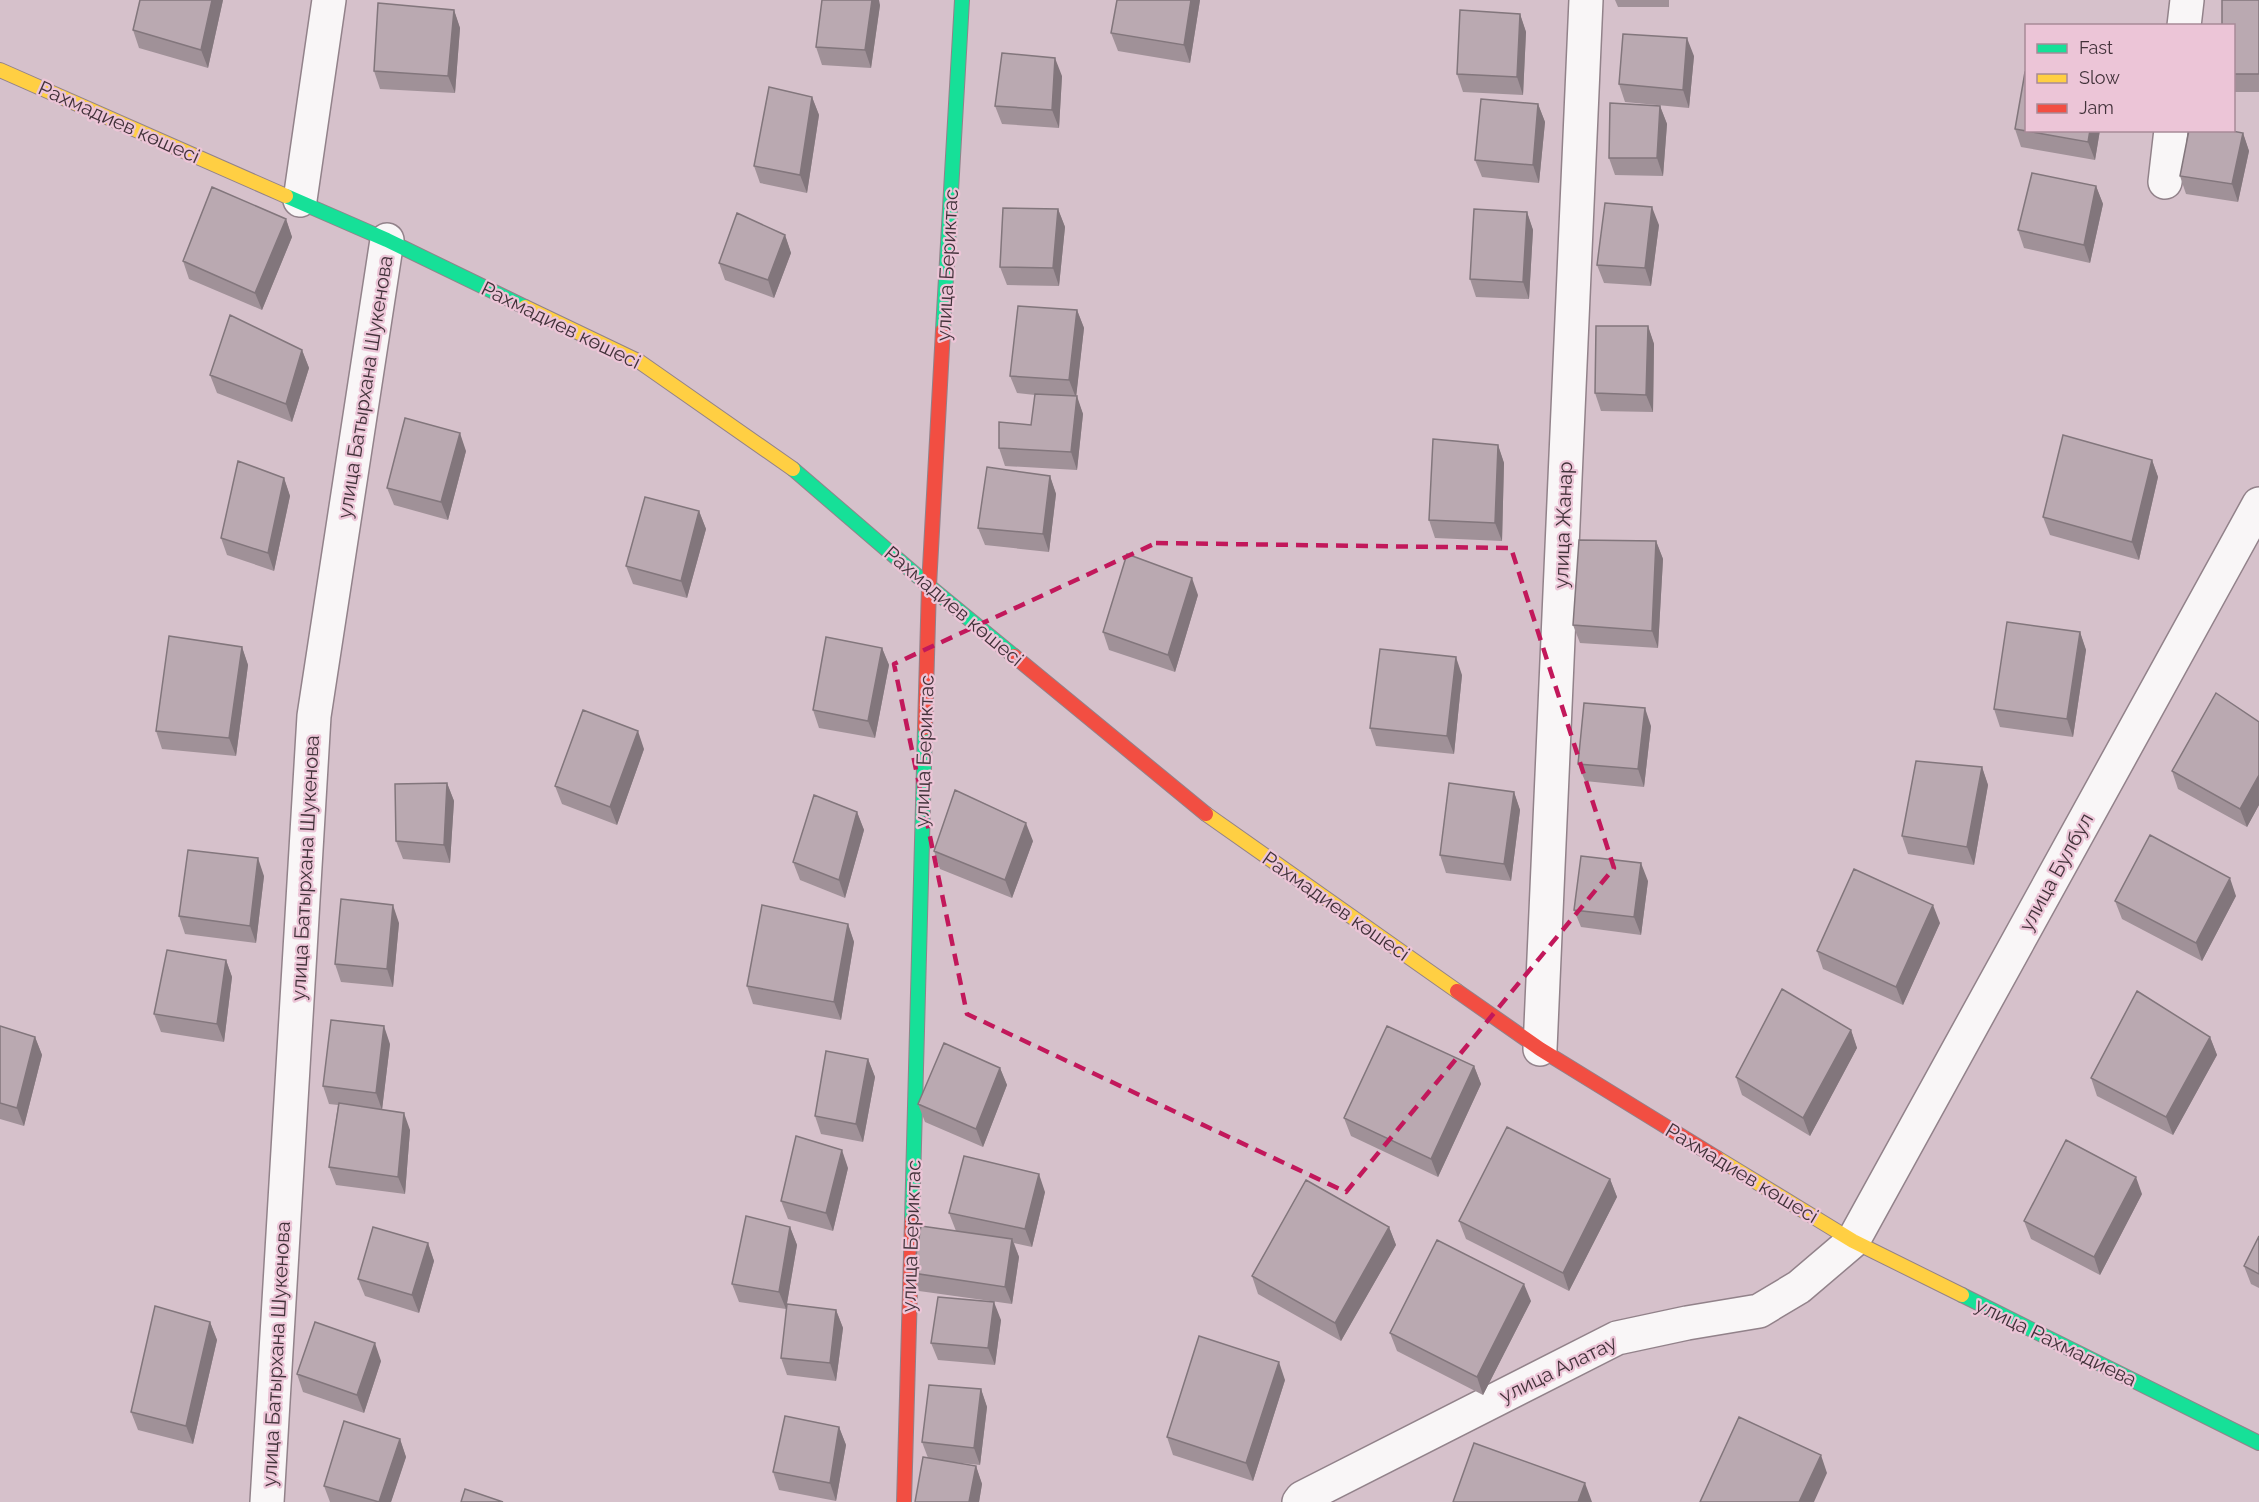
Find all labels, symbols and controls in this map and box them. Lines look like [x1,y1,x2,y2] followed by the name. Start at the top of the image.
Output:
[2025,24,2235,132] legend
[2079,37,2113,58] text: Fast
[2079,67,2120,88] text: Slow
[35,76,203,168] street label: Рахмадиев көшесі
[2079,97,2114,118] text: Jam
[931,188,963,342] street label: улица Бериктас
[332,254,398,520] street label: улица Батырхана Шукенова
[478,276,644,374] street label: Рахмадиев көшесі
[1549,461,1577,589] street label: улица Жанар
[880,541,1028,671] street label: Рахмадиев көшесі
[909,674,939,828] street label: улица Бериктас
[286,735,324,1001] street label: улица Батырхана Шукенова
[2014,809,2098,935] street label: улица Булбул
[1258,846,1414,966] street label: Рахмадиев көшесі
[1661,1118,1823,1228] street label: Рахмадиев көшесі
[896,1159,926,1313] street label: улица Бериктас
[257,1221,295,1487] street label: улица Батырхана Шукенова
[1971,1292,2141,1392] street label: улица Рахмадиева
[1495,1330,1621,1408] street label: улица Алатау

